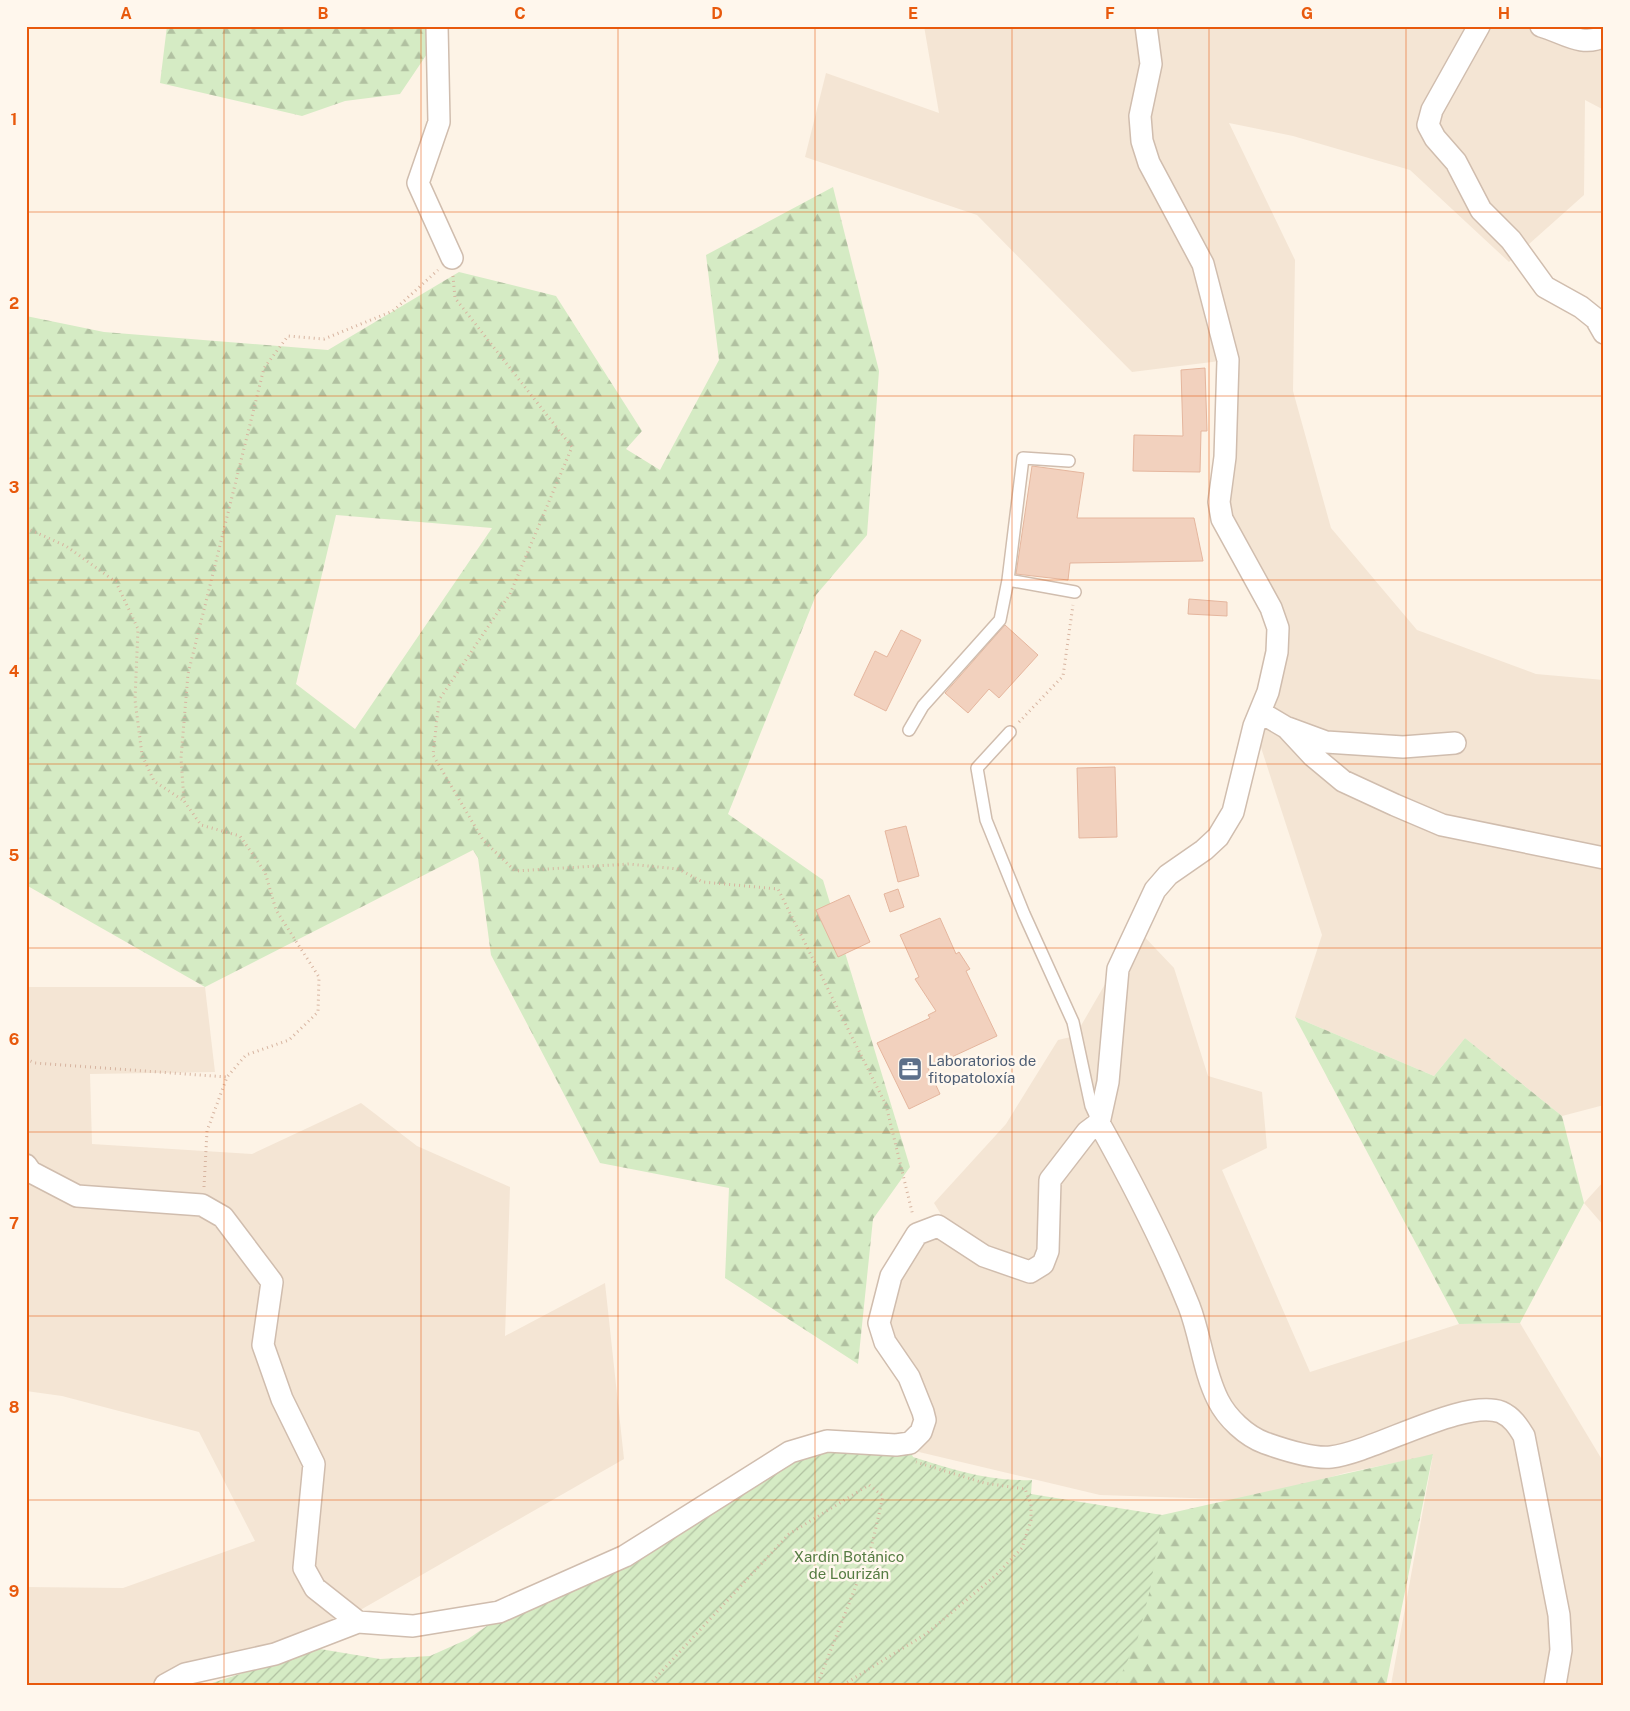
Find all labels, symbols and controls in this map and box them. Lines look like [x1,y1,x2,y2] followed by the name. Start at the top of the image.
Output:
[120,4,132,23] text: A
[318,4,329,23] text: B
[514,4,526,23] text: C
[711,4,723,23] text: D
[908,4,918,23] text: E
[1105,4,1115,23] text: F
[1301,4,1313,23] text: G
[1498,4,1510,23] text: H
[11,110,17,129] text: 1
[9,294,19,313] text: 2
[9,478,19,497] text: 3
[9,662,20,681] text: 4
[9,846,20,865] text: 5
[9,1030,19,1049] text: 6
[928,1052,1036,1086] place label: Laboratorios de fitopatoloxía
[897,1056,923,1082] office icon: Laboratorios de fitopatoloxía
[9,1214,19,1233] text: 7
[9,1398,20,1417] text: 8
[794,1548,904,1582] park label: Xardín Botánico de Lourizán
[9,1582,19,1601] text: 9

